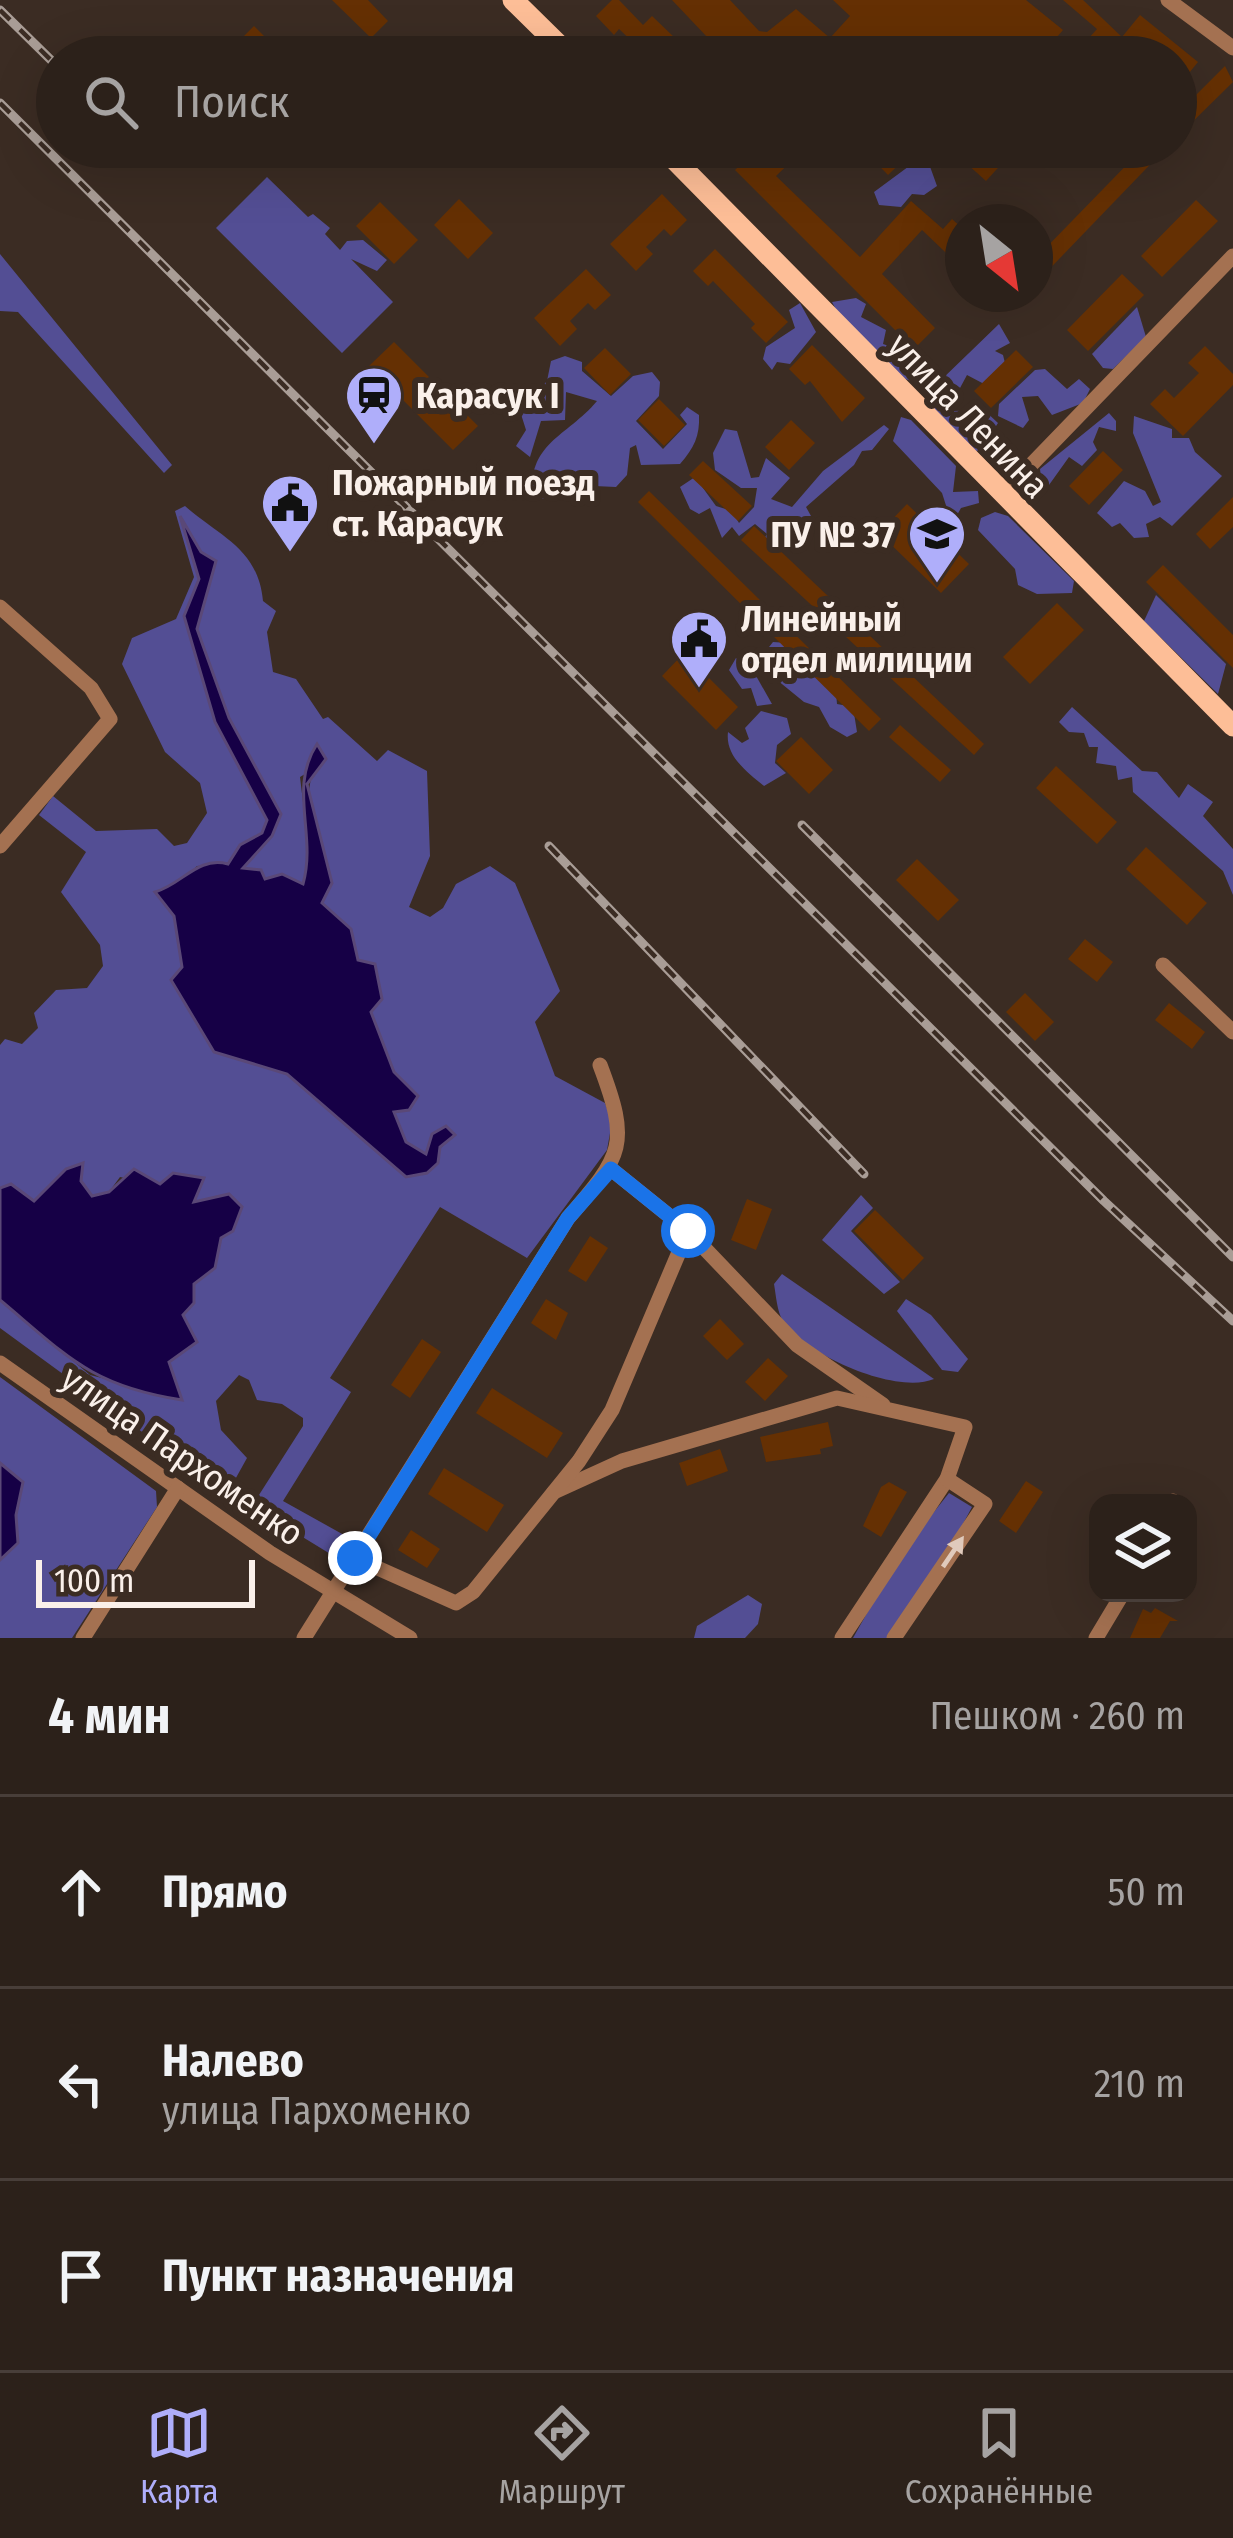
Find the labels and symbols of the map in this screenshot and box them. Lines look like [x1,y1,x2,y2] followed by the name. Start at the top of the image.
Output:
[945,204,1053,312] north arrow
[878,324,1058,508] street label: улица Ленина
[343,364,405,446] station icon: Карасук I
[416,374,559,418] place label: Карасук I
[332,461,595,546] place label: Пожарный поезд ст. Карасук
[259,472,321,554] public building icon: Пожарный поезд ст. Карасук
[906,503,968,585] school or university icon: ПУ № 37
[770,513,895,557] place label: ПУ № 37
[741,597,973,682] place label: Линейный отдел милиции
[668,608,730,690] public building icon: Линейный отдел милиции
[661,1204,715,1258] route start
[53,1356,312,1556] street label: улица Пархоменко
[328,1531,382,1585] route end
[941,1535,963,1568] one-way arrow
[36,1554,255,1607] scale bar

